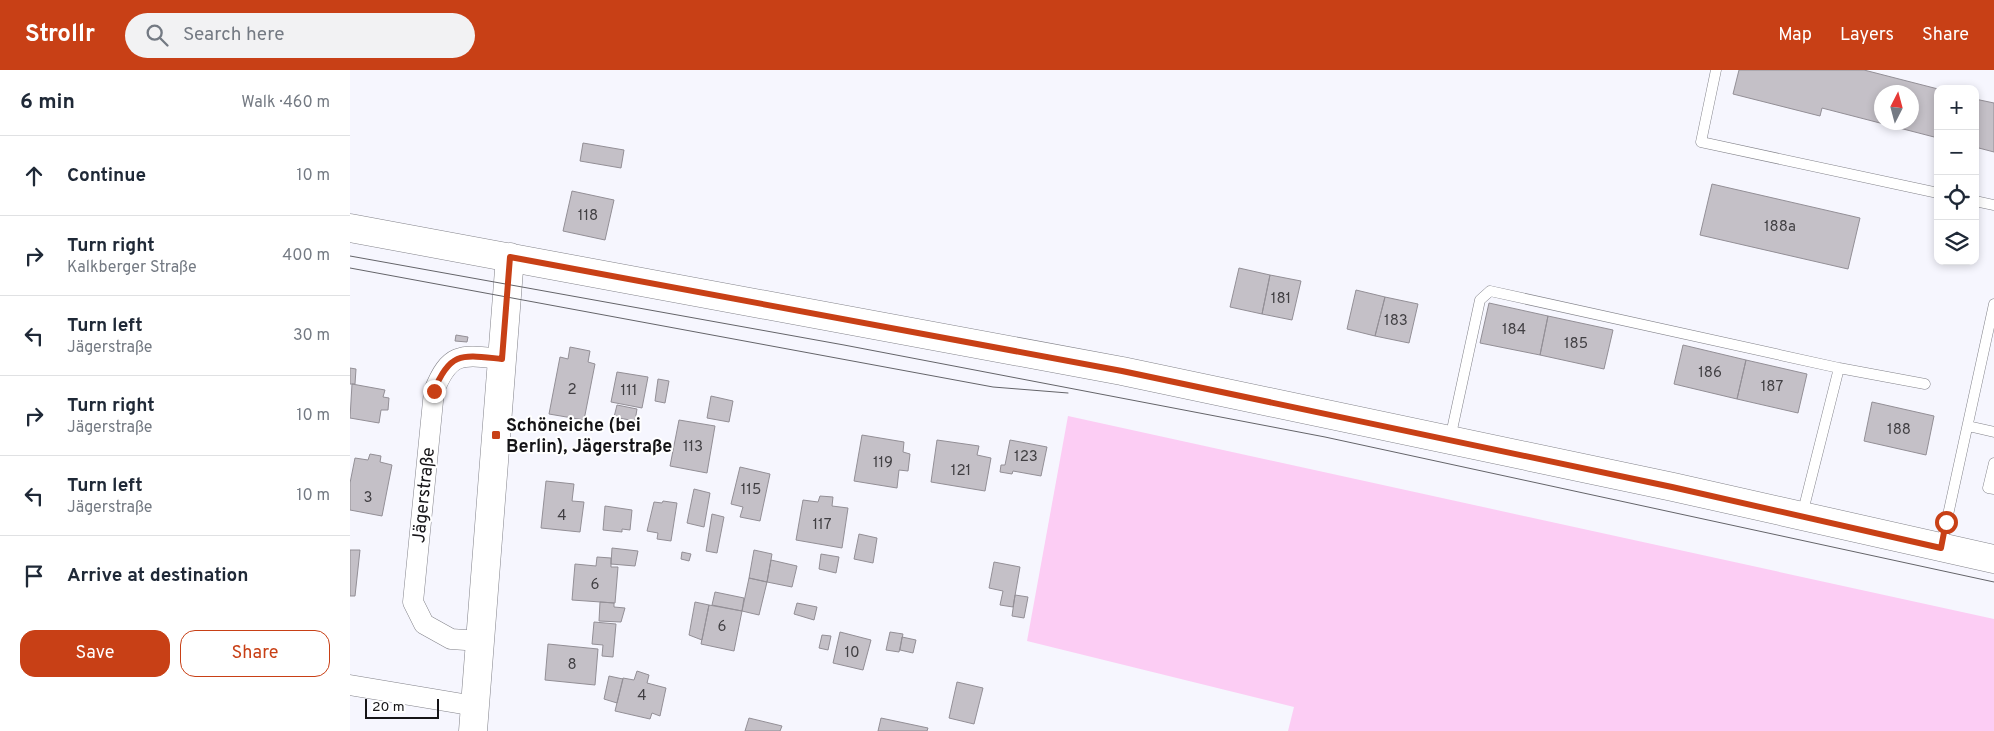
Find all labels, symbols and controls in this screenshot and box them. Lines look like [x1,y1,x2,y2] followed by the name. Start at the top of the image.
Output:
[125,13,475,58] search box
[25,20,95,50] text: Strollr
[143,21,171,49] icon: search
[183,23,284,47] text: Search here
[1778,24,1812,47] text: Map
[1840,24,1894,47] text: Layers
[1922,24,1969,47] text: Share
[1874,85,1919,130] north arrow
[1934,85,1979,265] map controls
[1934,85,1979,130] button: +
[20,89,75,116] text: 6 min
[241,93,330,113] text: Walk · 460 m
[1934,130,1979,175] button: −
[20,162,48,190] icon: ahead
[67,164,146,188] text: Continue
[296,166,330,186] text: 10 m
[1934,175,1979,220] button: locate
[578,207,598,226] house number: 118
[1764,218,1796,237] house number: 188a
[1934,220,1979,265] button: layers
[67,234,155,258] text: Turn right
[20,242,48,270] icon: right
[282,246,330,266] text: 400 m
[67,258,197,278] text: Kalkberger Straße
[1271,290,1291,309] house number: 181
[1384,312,1408,331] house number: 183
[67,314,143,338] text: Turn left
[1502,321,1526,340] house number: 184
[20,322,48,350] icon: left
[293,326,330,346] text: 30 m
[1564,335,1588,354] house number: 185
[67,338,152,358] text: Jägerstraße
[1698,364,1722,383] house number: 186
[1761,378,1783,397] house number: 187
[423,380,446,403] route end
[567,381,577,400] house number: 2
[621,382,637,401] house number: 111
[67,394,155,418] text: Turn right
[20,402,48,430] icon: right
[296,406,330,426] text: 10 m
[506,415,672,459] place label: Schöneiche (bei Berlin), Jägerstraße
[67,418,152,438] text: Jägerstraße
[1887,421,1911,440] house number: 188
[490,429,502,441] marker: Schöneiche (bei Berlin), Jägerstraße
[683,438,703,457] house number: 113
[408,446,441,544] street label: Jägerstraße
[1014,448,1038,467] house number: 123
[873,454,893,473] house number: 119
[951,462,971,481] house number: 121
[67,474,143,498] text: Turn left
[741,481,761,500] house number: 115
[20,482,48,510] icon: left
[296,486,330,506] text: 10 m
[363,489,373,508] house number: 3
[67,498,152,518] text: Jägerstraße
[557,507,567,526] house number: 4
[1935,511,1958,534] route start
[813,516,832,535] house number: 117
[20,562,48,590] icon: arrive
[67,564,248,588] text: Arrive at destination
[591,576,600,595] house number: 6
[718,618,727,637] house number: 6
[20,630,170,677] button: Save
[180,630,330,677] button: Share
[844,644,860,663] house number: 10
[567,656,577,675] house number: 8
[637,687,647,706] house number: 4
[365,696,439,719] scale bar
[372,699,405,716] text: 20 m

